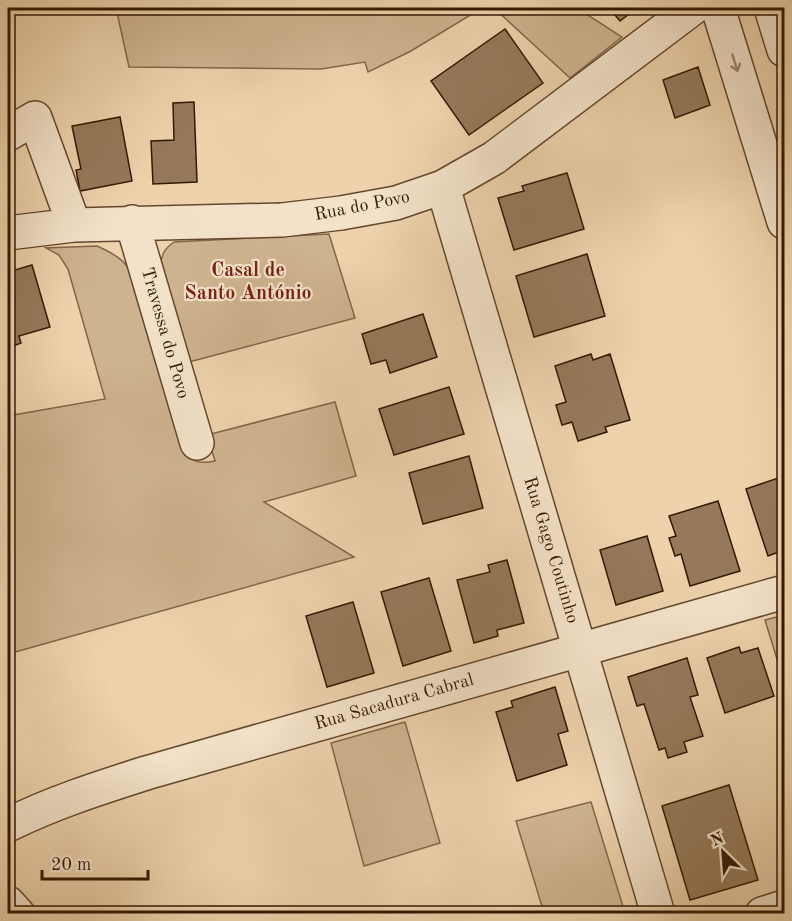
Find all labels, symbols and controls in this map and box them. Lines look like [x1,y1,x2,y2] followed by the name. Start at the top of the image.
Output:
[730,53,741,72] one-way arrow
[313,188,411,224] street label: Rua do Povo
[184,261,312,304] district label: Casal de Santo António
[138,265,192,401] street label: Travessa do Povo
[520,475,582,625] street label: Rua Gago Coutinho
[312,671,476,733] street label: Rua Sacadura Cabral
[693,822,753,882] north arrow
[709,830,727,850] text: N
[42,843,148,881] scale bar
[51,856,91,874] text: 20 m

